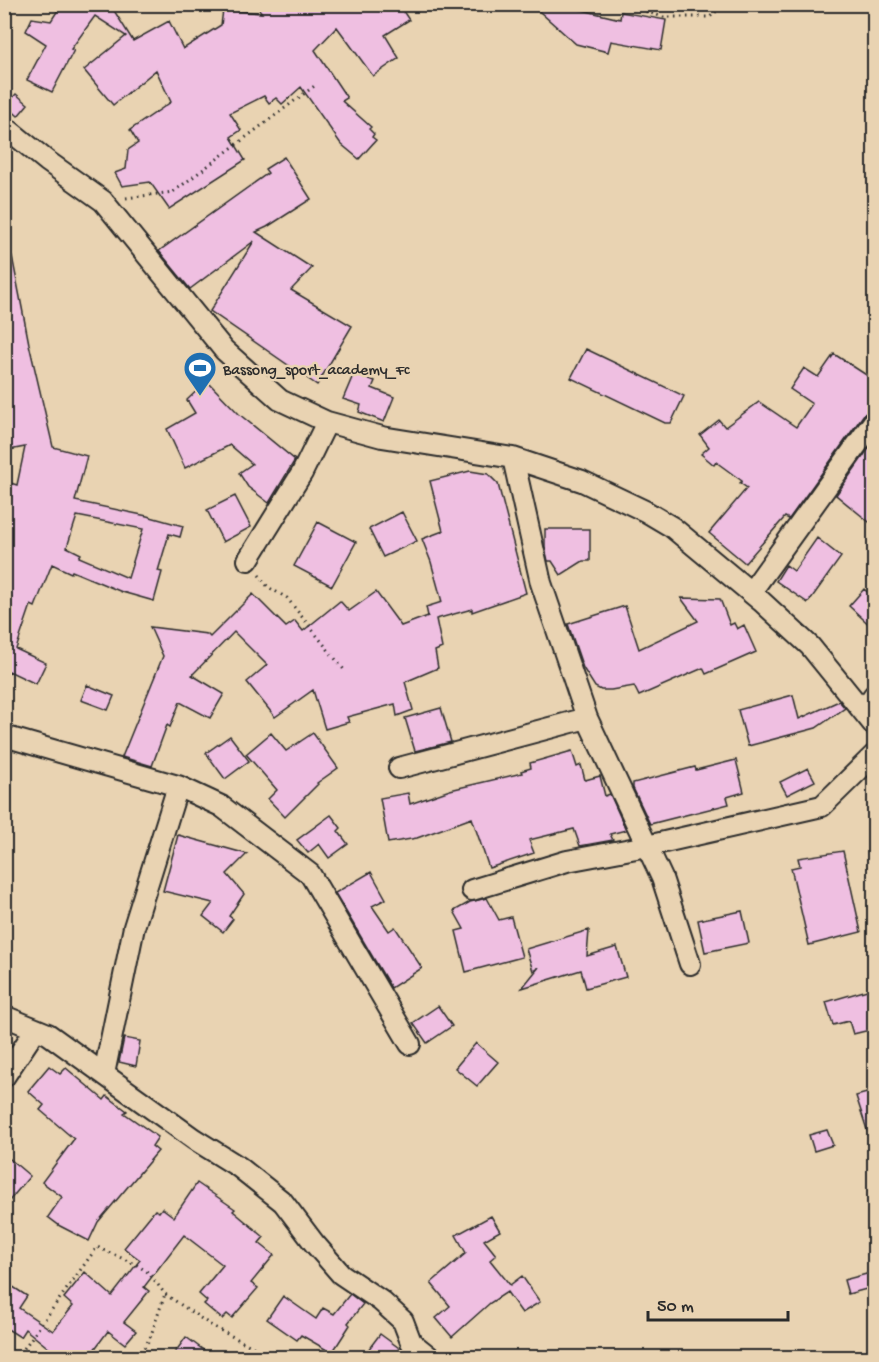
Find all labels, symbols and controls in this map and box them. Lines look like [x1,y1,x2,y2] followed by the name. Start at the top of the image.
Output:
[182,350,218,397] sports icon: Bassong_sport_academy_Fc
[222,362,410,381] place label: Bassong_sport_academy_Fc
[648,1284,788,1322] scale bar
[657,1297,694,1318] text: 50 m

